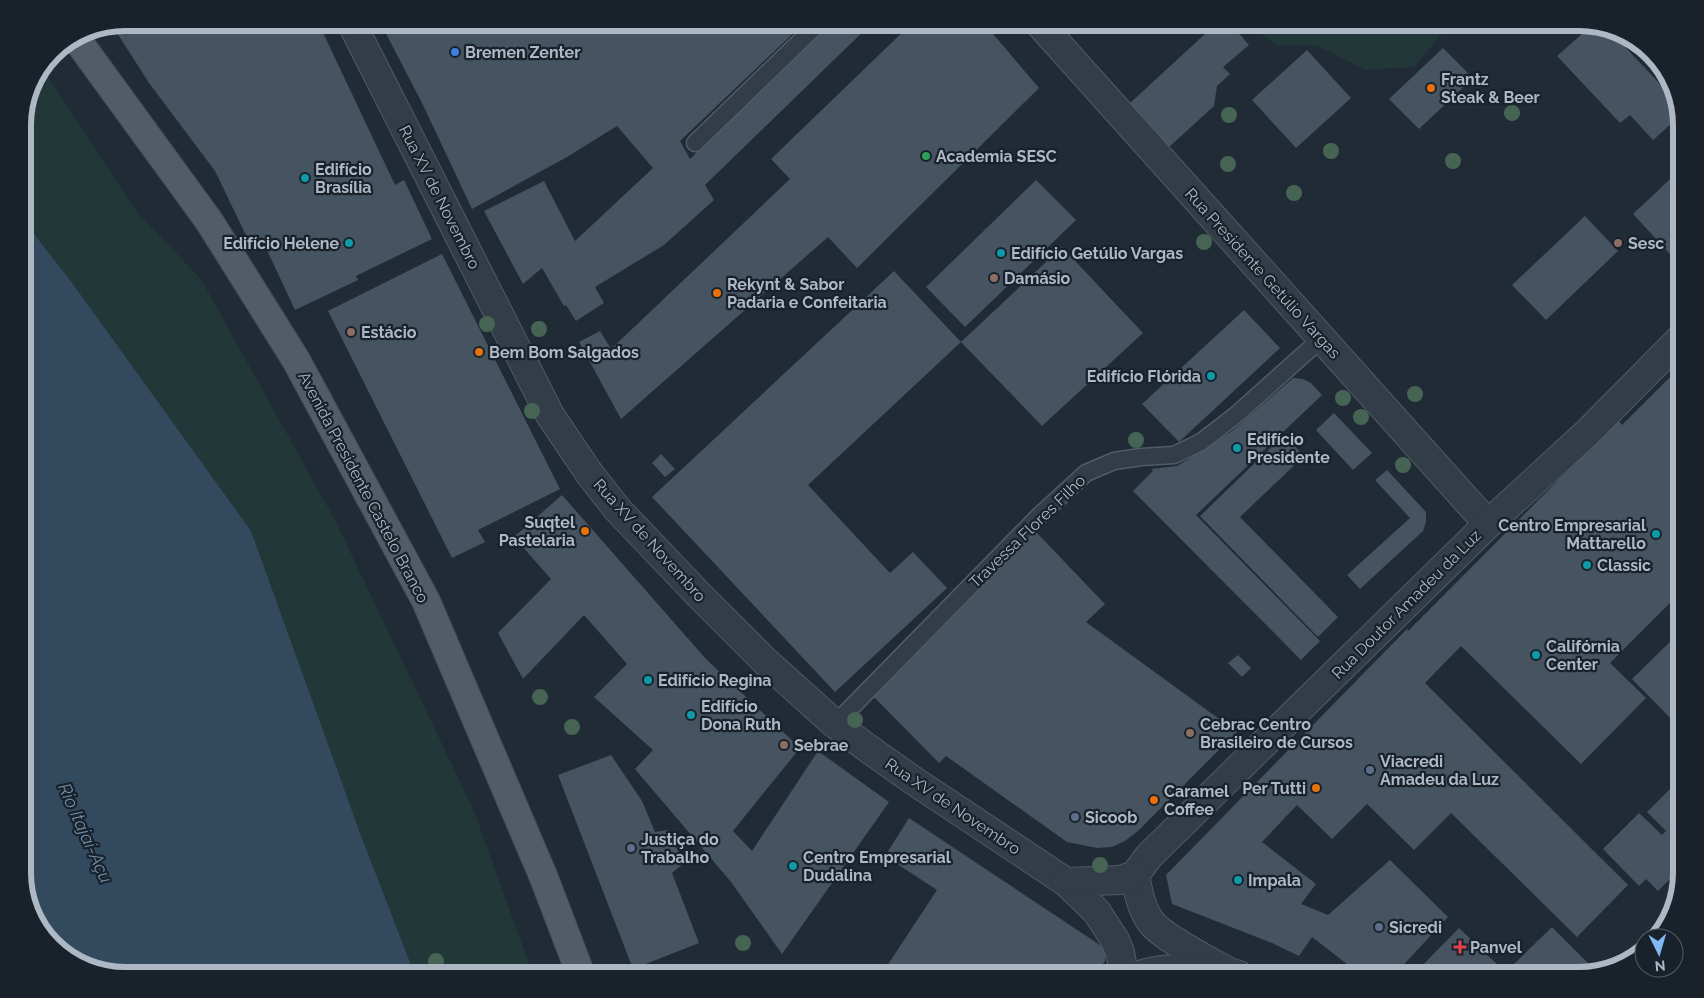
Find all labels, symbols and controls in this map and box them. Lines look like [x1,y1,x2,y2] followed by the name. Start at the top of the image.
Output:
[465,43,580,62] place label: Bremen Zenter
[449,46,461,58] marker: Bremen Zenter
[1441,70,1540,107] place label: Frantz Steak & Beer
[1425,82,1437,94] marker: Frantz Steak & Beer
[395,122,484,272] street label: Rua XV de Novembro
[936,147,1057,166] place label: Academia SESC
[920,150,932,162] marker: Academia SESC
[315,160,372,197] place label: Edifício Brasília
[299,172,311,184] marker: Edifício Brasília
[1181,184,1344,363] street label: Rua Presidente Getúlio Vargas
[223,234,339,253] place label: Edifício Helene
[1628,234,1664,253] place label: Sesc
[343,237,355,249] marker: Edifício Helene
[1612,237,1624,249] marker: Sesc
[1011,244,1183,263] place label: Edifício Getúlio Vargas
[995,247,1007,259] marker: Edifício Getúlio Vargas
[1004,269,1071,288] place label: Damásio
[988,272,1000,284] marker: Damásio
[727,275,887,312] place label: Rekynt & Sabor Padaria e Confeitaria
[711,287,723,299] marker: Rekynt & Sabor Padaria e Confeitaria
[361,323,417,342] place label: Estácio
[345,326,357,338] marker: Estácio
[489,343,639,362] place label: Bem Bom Salgados
[473,346,485,358] marker: Bem Bom Salgados
[1087,367,1201,386] place label: Edifício Flórida
[294,368,433,606] street label: Avenida Presidente Castelo Branco
[1205,370,1217,382] marker: Edifício Flórida
[1247,430,1330,467] place label: Edifício Presidente
[1231,442,1243,454] marker: Edifício Presidente
[965,471,1089,592] street label: Travessa Flores Filho
[589,475,710,606] street label: Rua XV de Novembro
[499,513,576,550] place label: Suqtel Pastelaria
[1498,516,1647,553] place label: Centro Empresarial Mattarello
[579,525,591,537] marker: Suqtel Pastelaria
[1328,526,1485,683] street label: Rua Doutor Amadeu da Luz
[1650,528,1662,540] marker: Centro Empresarial Mattarello
[1597,556,1651,575] place label: Classic
[1581,559,1593,571] marker: Classic
[1546,637,1620,674] place label: Califórnia Center
[1530,649,1542,661] marker: Califórnia Center
[658,671,772,690] place label: Edifício Regina
[642,674,654,686] marker: Edifício Regina
[701,697,781,734] place label: Edifício Dona Ruth
[685,709,697,721] marker: Edifício Dona Ruth
[1200,715,1353,752] place label: Cebrac Centro Brasileiro de Cursos
[1184,727,1196,739] marker: Cebrac Centro Brasileiro de Cursos
[794,736,849,755] place label: Sebrae
[778,739,790,751] marker: Sebrae
[1380,752,1499,789] place label: Viacredi Amadeu da Luz
[882,754,1024,859] street label: Rua XV de Novembro
[1364,764,1376,776] marker: Viacredi Amadeu da Luz
[1242,779,1306,798] place label: Per Tutti
[54,780,117,886] water label: Rio Itajaí-Açu
[1164,782,1230,819] place label: Caramel Coffee
[1310,782,1322,794] marker: Per Tutti
[1148,794,1160,806] marker: Caramel Coffee
[1085,808,1137,827] place label: Sicoob
[1069,811,1081,823] marker: Sicoob
[641,830,719,867] place label: Justiça do Trabalho
[625,842,637,854] marker: Justiça do Trabalho
[803,848,952,885] place label: Centro Empresarial Dudalina
[787,860,799,872] marker: Centro Empresarial Dudalina
[1248,871,1301,890] place label: Impala
[1232,874,1244,886] marker: Impala
[1389,918,1442,937] place label: Sicredi
[1373,921,1385,933] marker: Sicredi
[1634,928,1684,978] north arrow
[1470,938,1523,957] place label: Panvel
[1454,941,1466,953] marker: Panvel
[1654,958,1666,974] text: N

